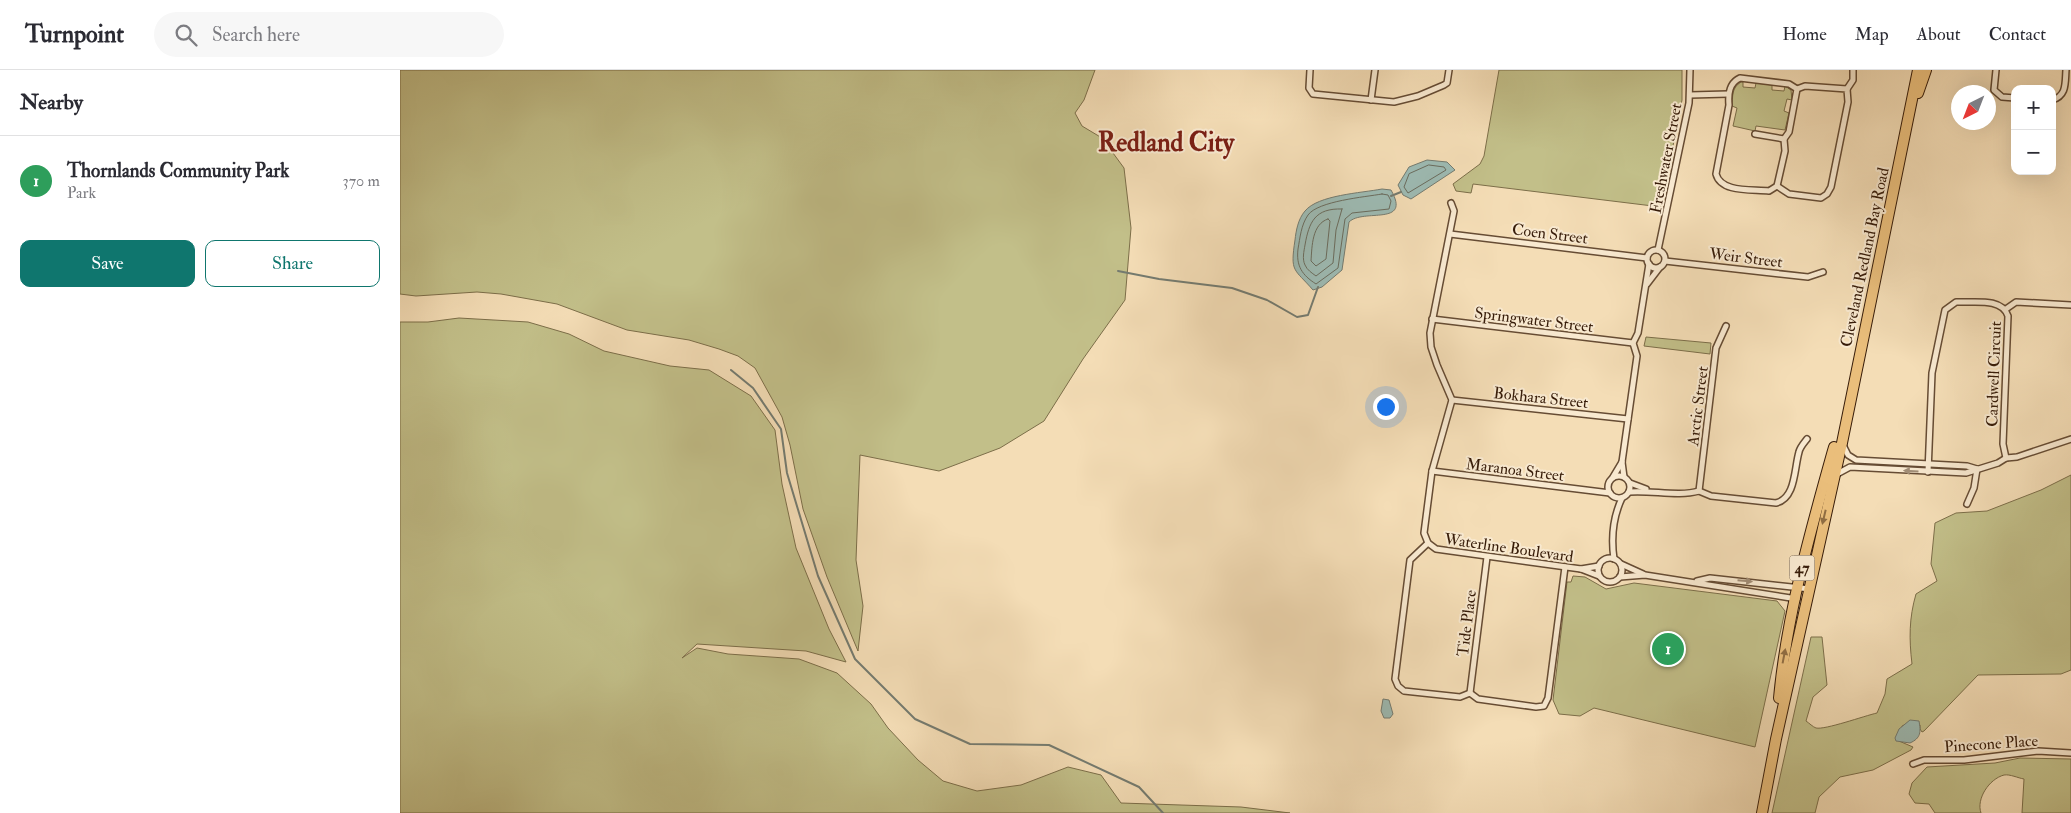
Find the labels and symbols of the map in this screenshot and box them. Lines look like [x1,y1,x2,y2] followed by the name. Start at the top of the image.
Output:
[1951,85,1996,130] north arrow
[1645,101,1686,215] street label: Freshwater Street
[1098,127,1236,160] district label: Redland City
[1836,166,1894,349] street label: Cleveland Redland Bay Road
[1511,219,1589,249] street label: Coen Street
[1707,243,1784,272] street label: Weir Street
[1473,303,1594,338] street label: Springwater Street
[1982,321,2006,427] street label: Cardwell Circuit
[1683,365,1713,448] street label: Arctic Street
[1493,383,1589,413] street label: Bokhara Street
[1373,394,1399,420] your location
[1465,454,1565,486] street label: Maranoa Street
[1903,466,1919,474] one-way arrow
[1820,509,1828,524] one-way arrow
[1442,529,1575,567] street label: Waterline Boulevard
[1790,556,1814,580] road number: 47
[1737,578,1753,586] one-way arrow
[1453,588,1481,658] street label: Tide Place
[1652,630,1684,668] pin: 1
[1781,647,1789,663] one-way arrow
[1943,731,2039,757] street label: Pinecone Place

